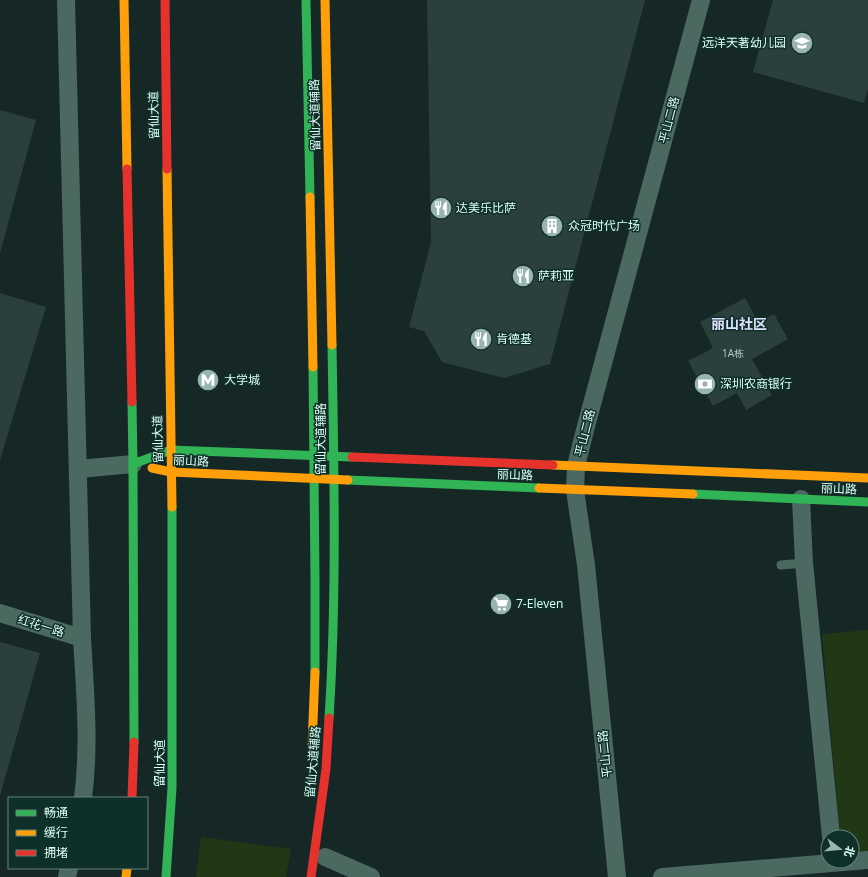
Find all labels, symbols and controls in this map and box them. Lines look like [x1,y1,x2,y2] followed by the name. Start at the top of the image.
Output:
[789,30,815,56] school or university icon: 远洋天著幼儿园
[702,34,786,51] place label: 远洋天著幼儿园
[305,79,324,151] street label: 留仙大道辅路
[145,91,162,139] street label: 留仙大道
[654,94,683,145] street label: 平山二路
[428,195,454,221] restaurant icon: 达美乐比萨
[456,199,516,216] place label: 达美乐比萨
[539,213,565,239] building icon: 众冠时代广场
[568,217,640,234] place label: 众冠时代广场
[510,263,536,289] restaurant icon: 萨莉亚
[538,267,574,284] place label: 萨莉亚
[711,314,767,333] district label: 丽山社区
[468,326,494,352] restaurant icon: 肯德基
[496,330,532,347] place label: 肯德基
[722,346,744,360] house number: 1A栋
[195,367,221,393] metro station icon: 大学城
[224,371,260,388] place label: 大学城
[692,371,718,397] bank icon: 深圳农商银行
[720,375,792,392] place label: 深圳农商银行
[312,403,329,475] street label: 留仙大道辅路
[570,408,599,458] street label: 平山二路
[149,415,166,463] street label: 留仙大道
[173,451,209,470] street label: 丽山路
[497,465,533,484] street label: 丽山路
[821,479,857,498] street label: 丽山路
[488,591,514,617] supermarket icon: 7-Eleven
[516,595,563,612] place label: 7-Eleven
[16,610,67,641] street label: 红花一路
[301,725,324,799] street label: 留仙大道辅路
[594,729,615,779] street label: 平山二路
[151,739,168,787] street label: 留仙大道
[8,797,148,869] legend
[44,804,68,821] text: 畅通
[44,824,68,841] text: 缓行
[820,829,860,869] north arrow
[44,844,68,861] text: 拥堵
[841,845,859,859] text: 北

